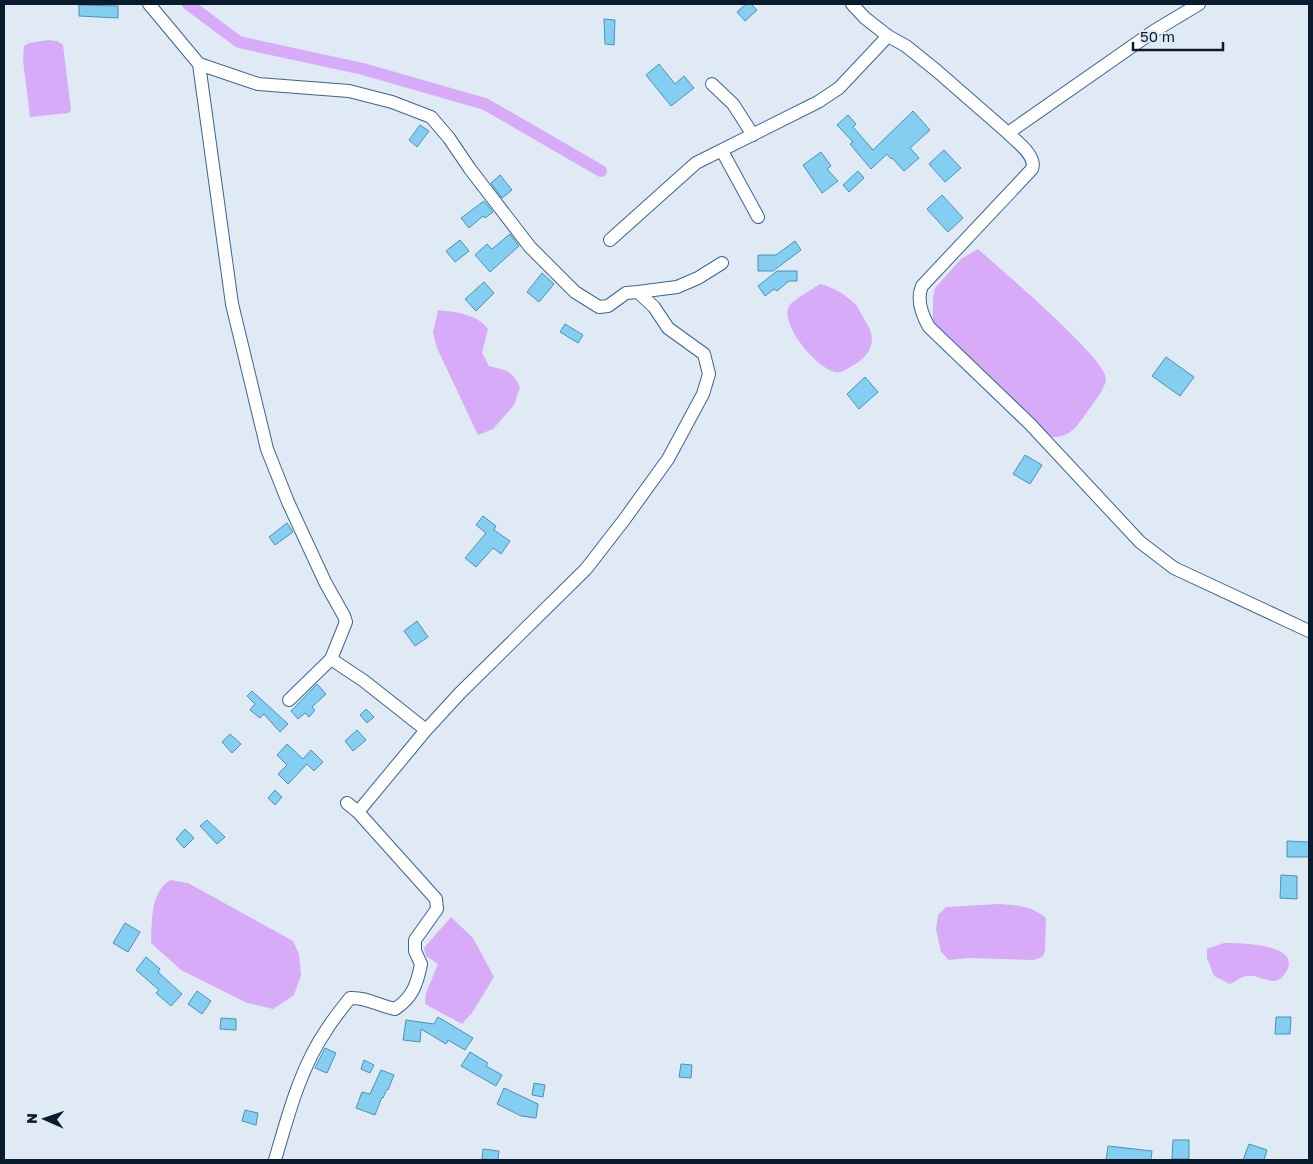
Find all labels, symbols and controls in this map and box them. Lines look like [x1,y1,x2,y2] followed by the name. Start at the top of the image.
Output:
[1133,20,1223,52] scale bar
[1140,27,1175,45] text: 50 m
[20,1094,70,1144] north arrow
[23,1113,40,1124] text: N

